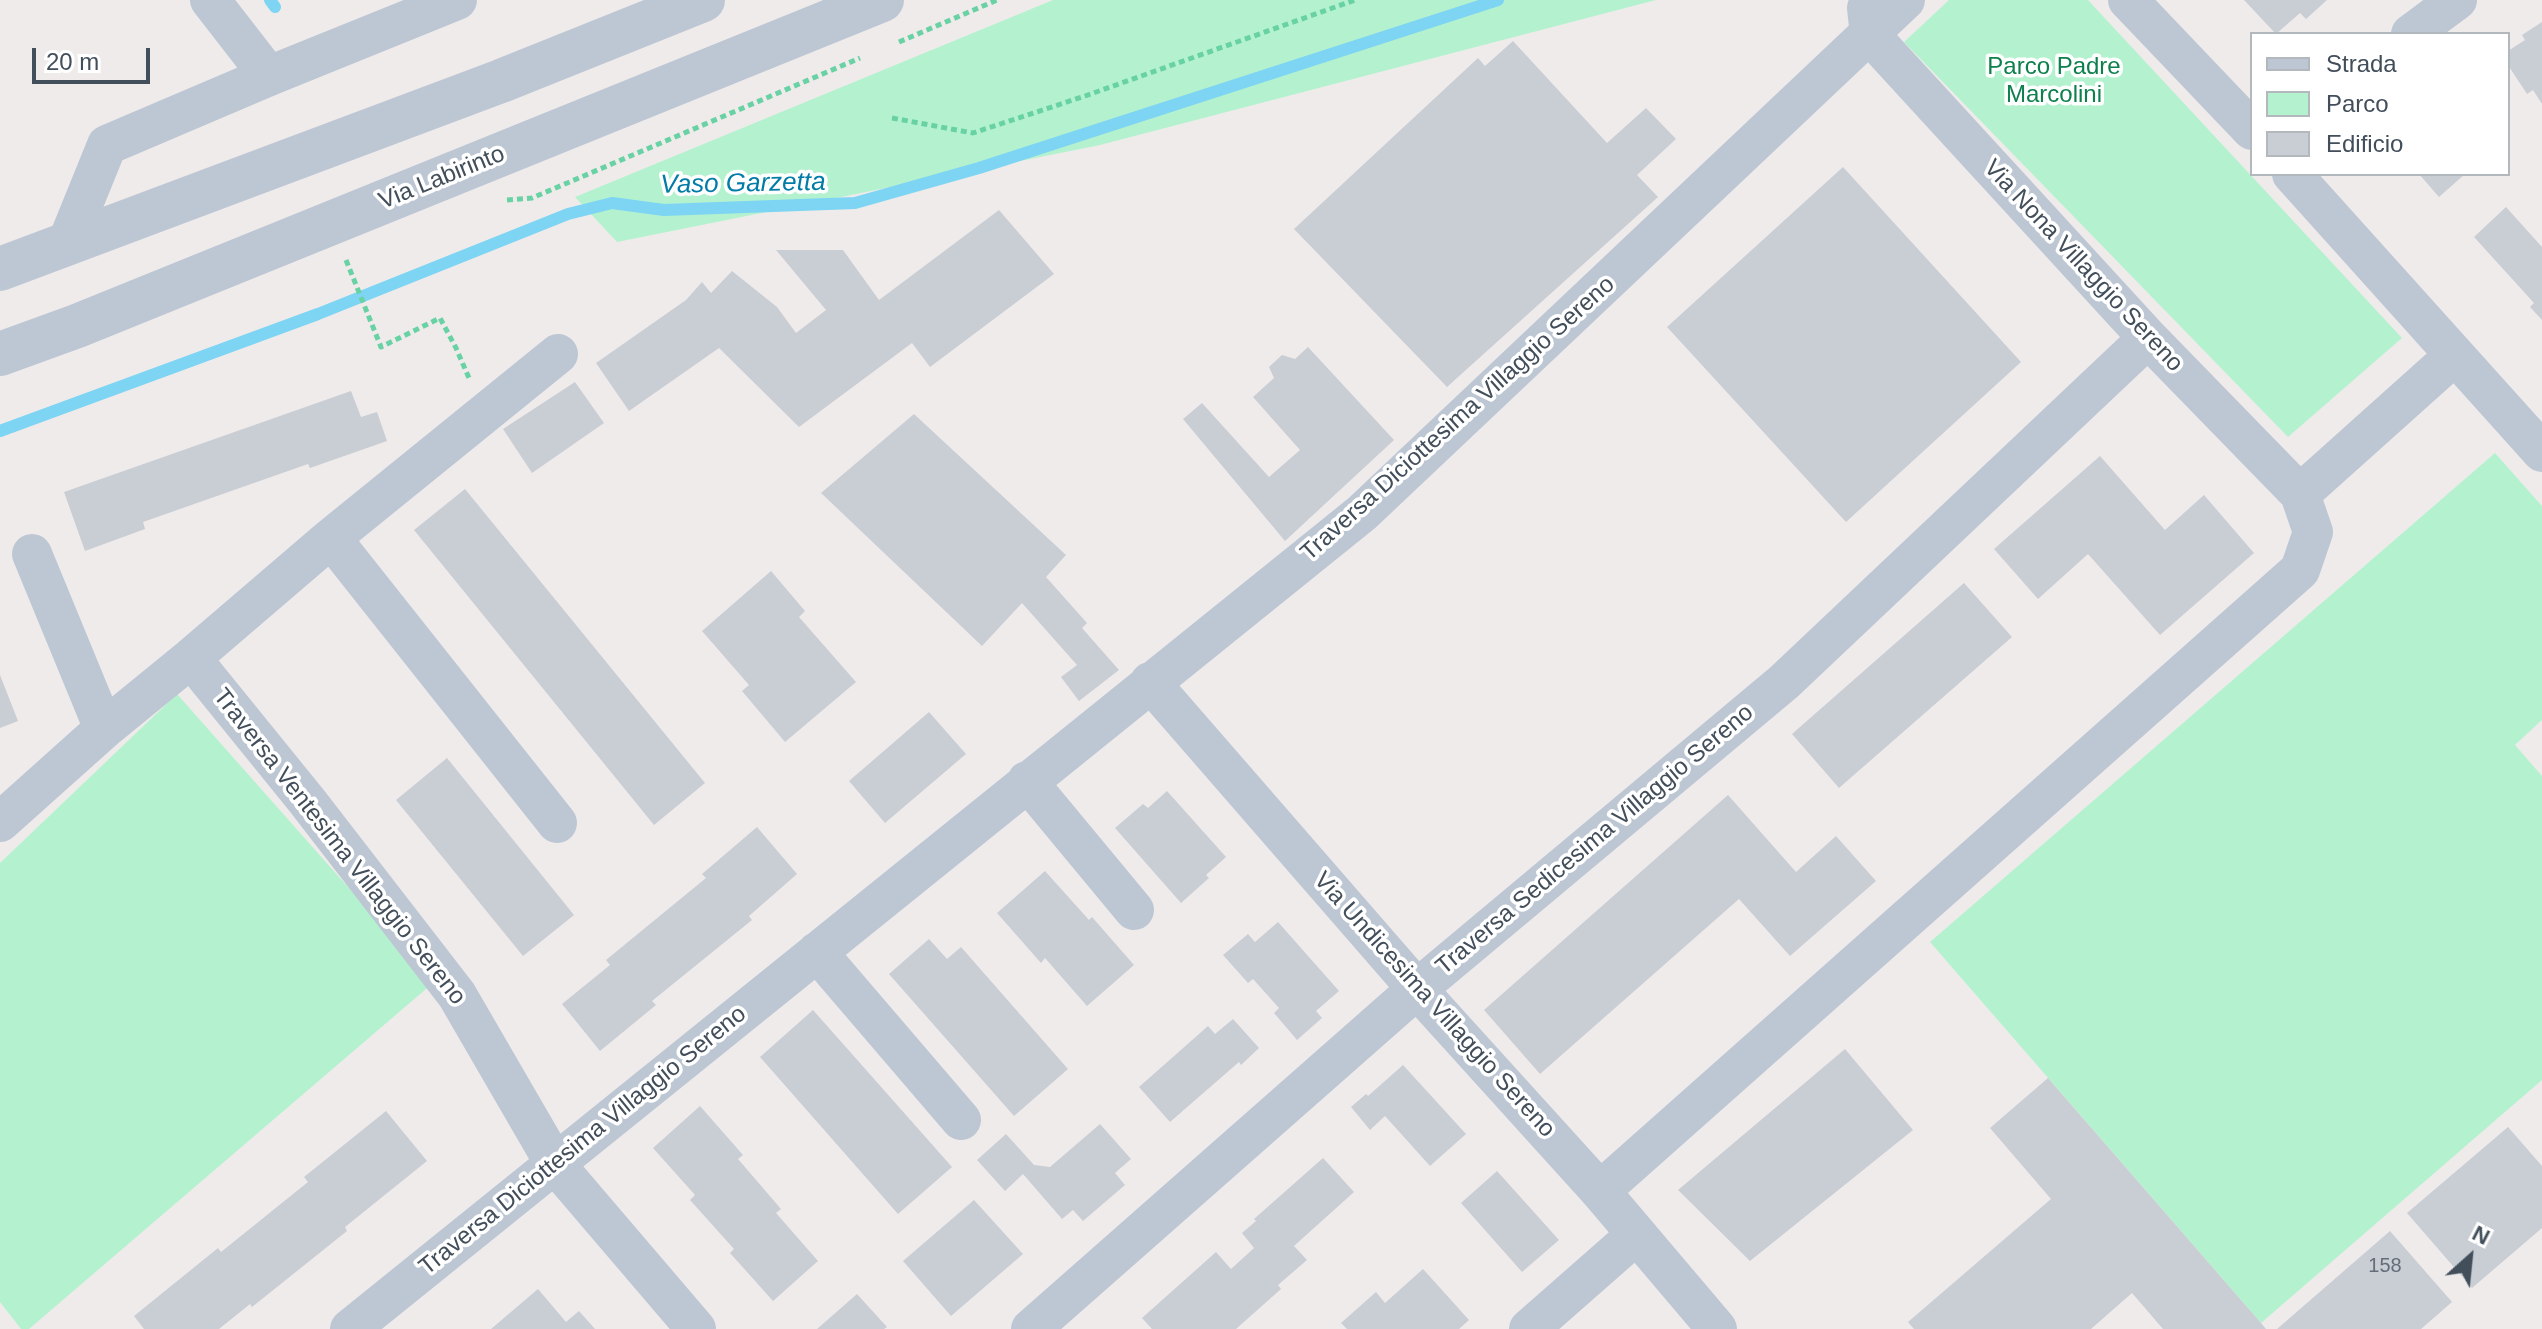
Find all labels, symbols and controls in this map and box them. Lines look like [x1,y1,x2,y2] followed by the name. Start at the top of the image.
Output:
[36,32,154,82] scale bar
[2250,32,2510,176] legend
[46,48,99,75] text: 20 m
[2326,50,2397,77] text: Strada
[1987,53,2121,109] park label: Parco Padre Marcolini
[2326,90,2389,117] text: Parco
[2326,130,2403,157] text: Edificio
[375,140,509,216] street label: Via Labirinto
[1977,154,2189,378] street label: Via Nona Villaggio Sereno
[660,167,826,201] water label: Vaso Garzetta
[1295,270,1621,568] street label: Traversa Diciottesima Villaggio Sereno
[207,683,471,1011] street label: Traversa Ventesima Villaggio Sereno
[1430,699,1760,981] street label: Traversa Sedicesima Villaggio Sereno
[1307,866,1561,1144] street label: Via Undicesima Villaggio Sereno
[414,1000,752,1282] street label: Traversa Diciottesima Villaggio Sereno
[2430,1217,2510,1297] north arrow
[2468,1220,2494,1250] text: N
[2368,1254,2402,1278] house number: 158

